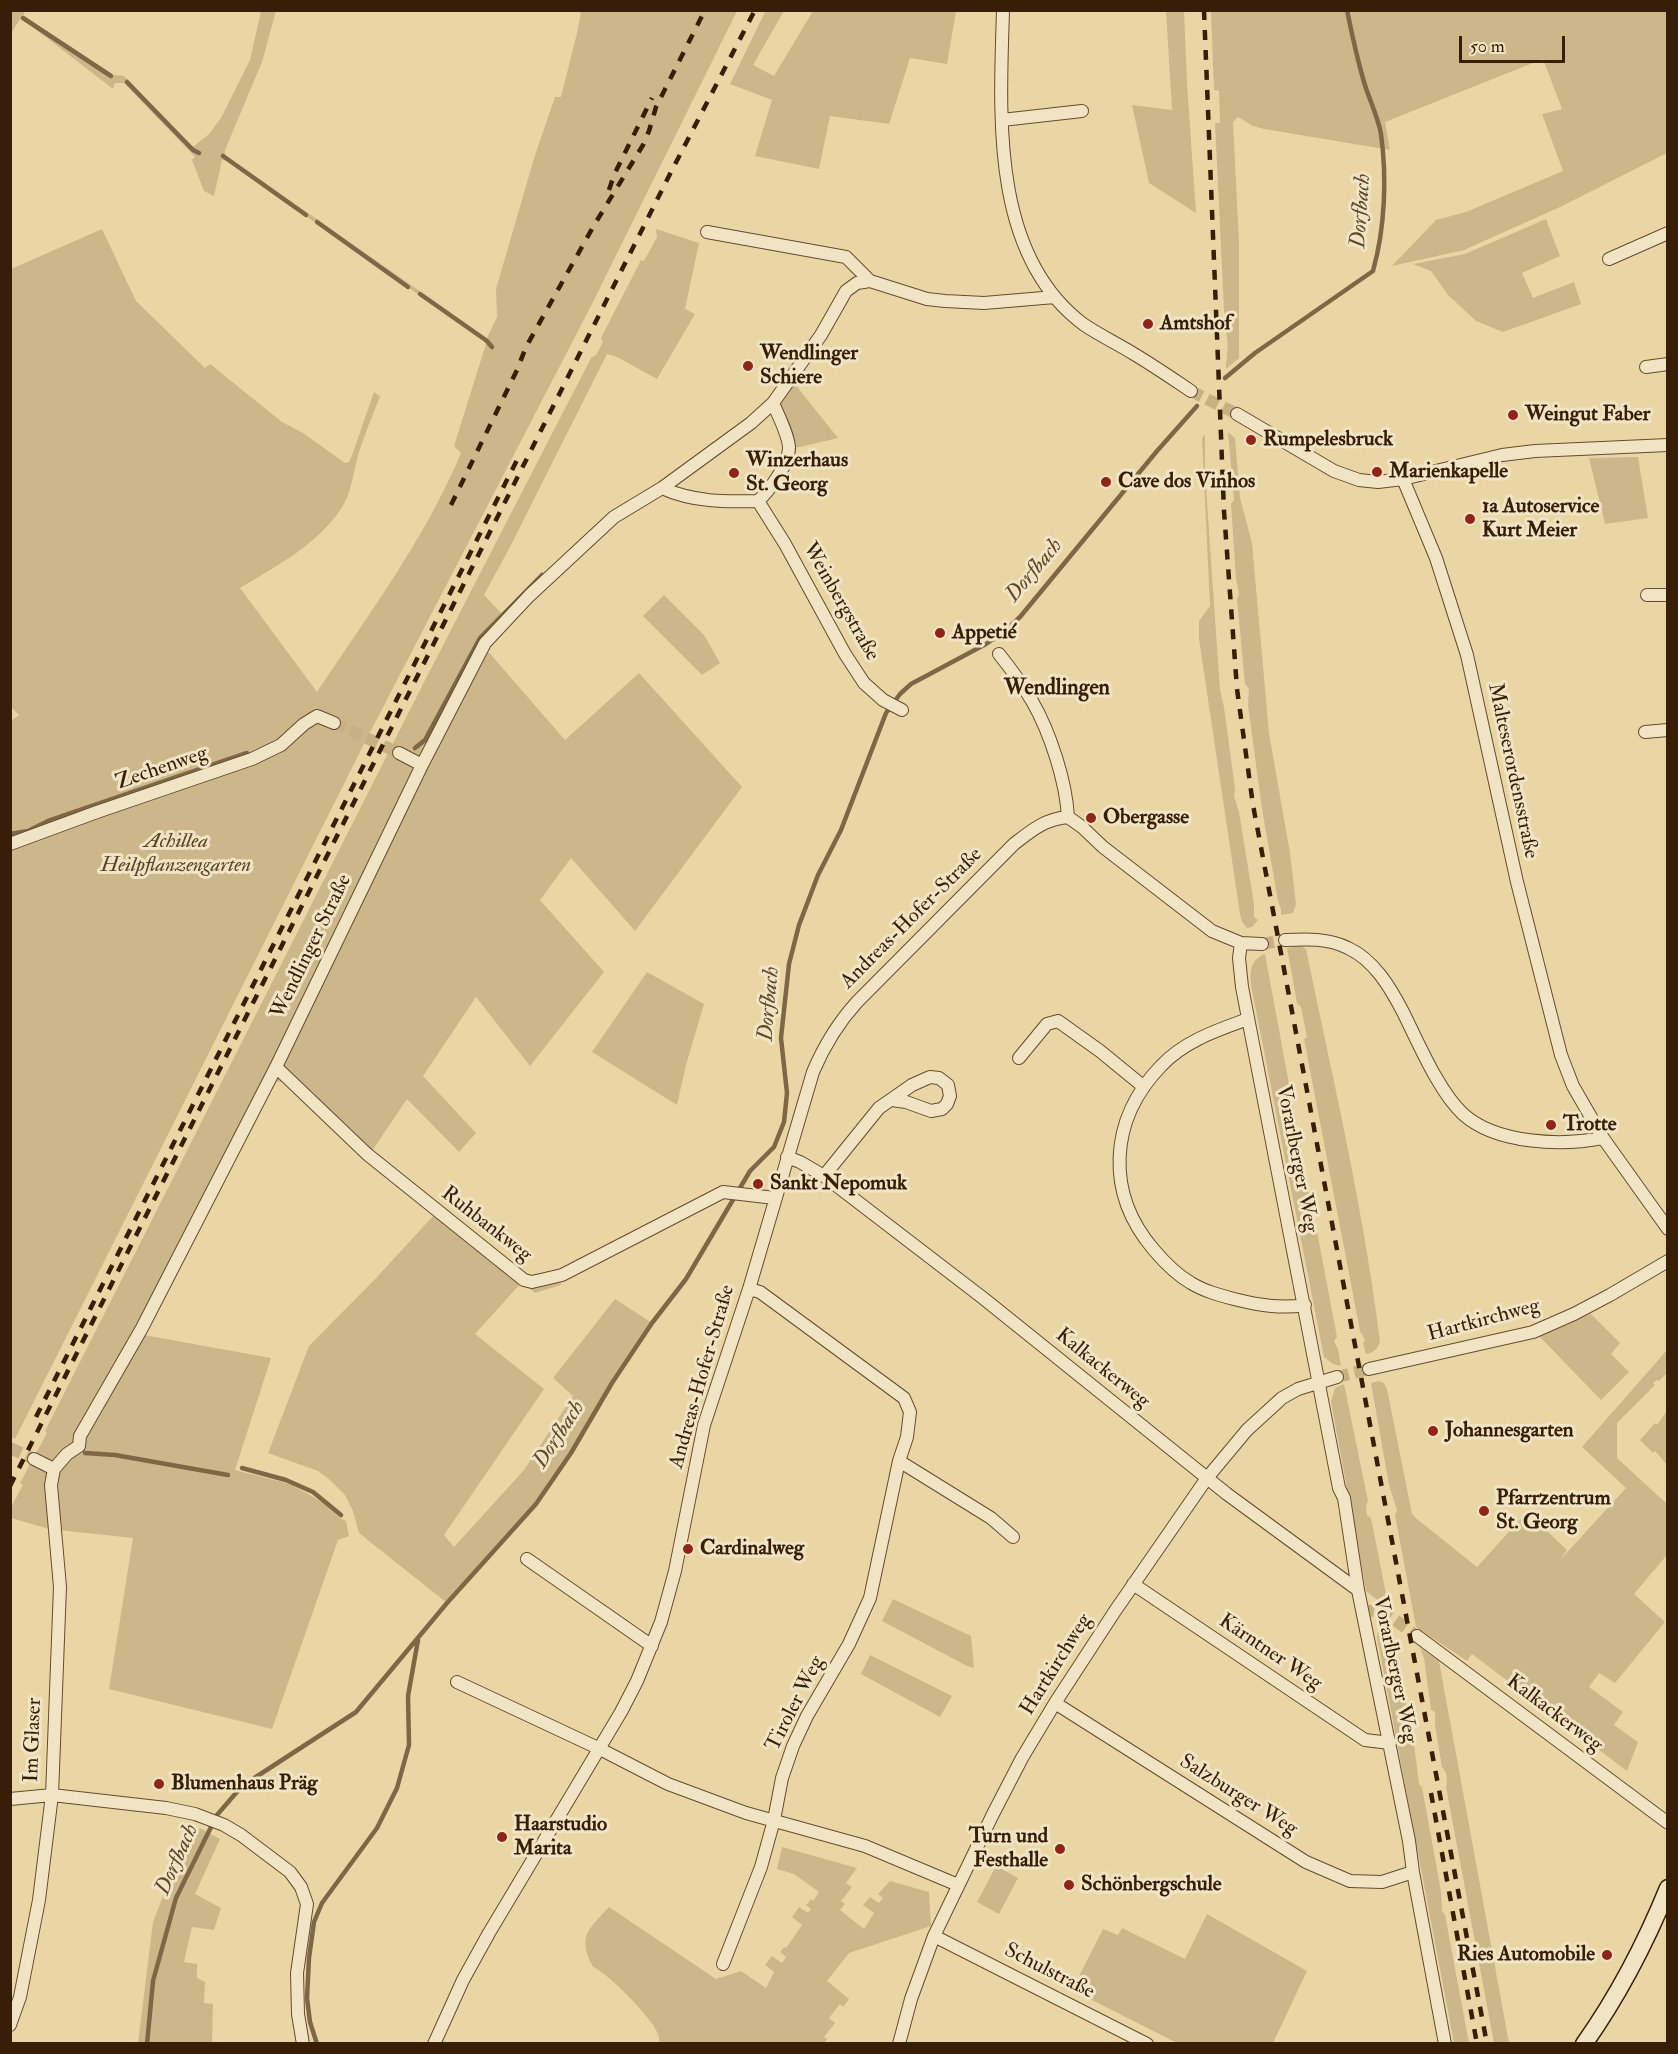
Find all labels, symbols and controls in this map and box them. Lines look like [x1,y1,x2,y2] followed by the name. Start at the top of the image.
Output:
[1462,24,1568,62] scale bar
[1470,35,1505,58] text: 50 m
[1346,173,1378,249] water label: Dorfbach
[1160,311,1231,337] place label: Amtshof
[1141,317,1155,331] marker: Amtshof
[760,341,858,391] place label: Wendlinger Schiere
[741,359,755,373] marker: Wendlinger Schiere
[1525,402,1650,428] place label: Weingut Faber
[1506,408,1520,422] marker: Weingut Faber
[1263,427,1393,453] place label: Rumpelesbruck
[1244,433,1258,447] marker: Rumpelesbruck
[746,448,848,498] place label: Winzerhaus St. Georg
[1389,459,1508,485] place label: Marienkapelle
[1370,465,1384,479] marker: Marienkapelle
[727,466,741,480] marker: Winzerhaus St. Georg
[1118,469,1255,495] place label: Cave dos Vinhos
[1099,475,1113,489] marker: Cave dos Vinhos
[1482,494,1599,544] place label: 1a Autoservice Kurt Meier
[1463,512,1477,526] marker: 1a Autoservice Kurt Meier
[1001,534,1069,608] water label: Dorfbach
[796,538,884,666] street label: Weinbergstraße
[952,620,1016,646] place label: Appetié
[933,626,947,640] marker: Appetié
[1004,676,1110,702] district label: Wendlingen
[1481,681,1543,861] street label: Malteserordensstraße
[113,742,211,796] street label: Zechenweg
[1103,805,1189,831] place label: Obergasse
[1084,811,1098,825] marker: Obergasse
[101,829,251,879] park label: Achillea Heilpflanzengarten
[836,843,988,995] street label: Andreas-Hofer-Straße
[266,871,358,1023] street label: Wendlinger Straße
[754,966,786,1042] water label: Dorfbach
[1269,1083,1323,1235] street label: Vorarlberger Weg
[1563,1112,1617,1138] place label: Trotte
[1544,1118,1558,1132] marker: Trotte
[770,1171,907,1197] place label: Sankt Nepomuk
[751,1177,765,1191] marker: Sankt Nepomuk
[436,1182,536,1268] street label: Ruhbankweg
[665,1282,741,1472] street label: Andreas-Hofer-Straße
[1425,1294,1543,1348] street label: Hartkirchweg
[1050,1323,1154,1415] street label: Kalkackerweg
[529,1396,591,1474] water label: Dorfbach
[1445,1418,1574,1444] place label: Johannesgarten
[1426,1424,1440,1438] marker: Johannesgarten
[1496,1486,1611,1536] place label: Pfarrzentrum St. Georg
[1477,1504,1491,1518] marker: Pfarrzentrum St. Georg
[700,1536,804,1562] place label: Cardinalweg
[681,1542,695,1556] marker: Cardinalweg
[1366,1594,1422,1746] street label: Vorarlberger Weg
[1214,1609,1326,1697] street label: Kärntner Weg
[1016,1610,1098,1720] street label: Hartkirchweg
[761,1652,831,1756] street label: Tiroler Weg
[1501,1670,1607,1758] street label: Kalkackerweg
[20,1697,48,1783] street label: Im Glaser
[1174,1750,1302,1842] street label: Salzburger Weg
[171,1771,318,1797] place label: Blumenhaus Präg
[152,1777,166,1791] marker: Blumenhaus Präg
[514,1812,607,1862] place label: Haarstudio Marita
[151,1821,205,1899] water label: Dorfbach
[969,1824,1048,1874] place label: Turn und Festhalle
[495,1830,509,1844] marker: Haarstudio Marita
[1053,1842,1067,1856] marker: Turn und Festhalle
[1081,1872,1222,1898] place label: Schönbergschule
[1062,1878,1076,1892] marker: Schönbergschule
[1000,1939,1098,2005] street label: Schulstraße
[1457,1942,1595,1968] place label: Ries Automobile
[1600,1948,1614,1962] marker: Ries Automobile

